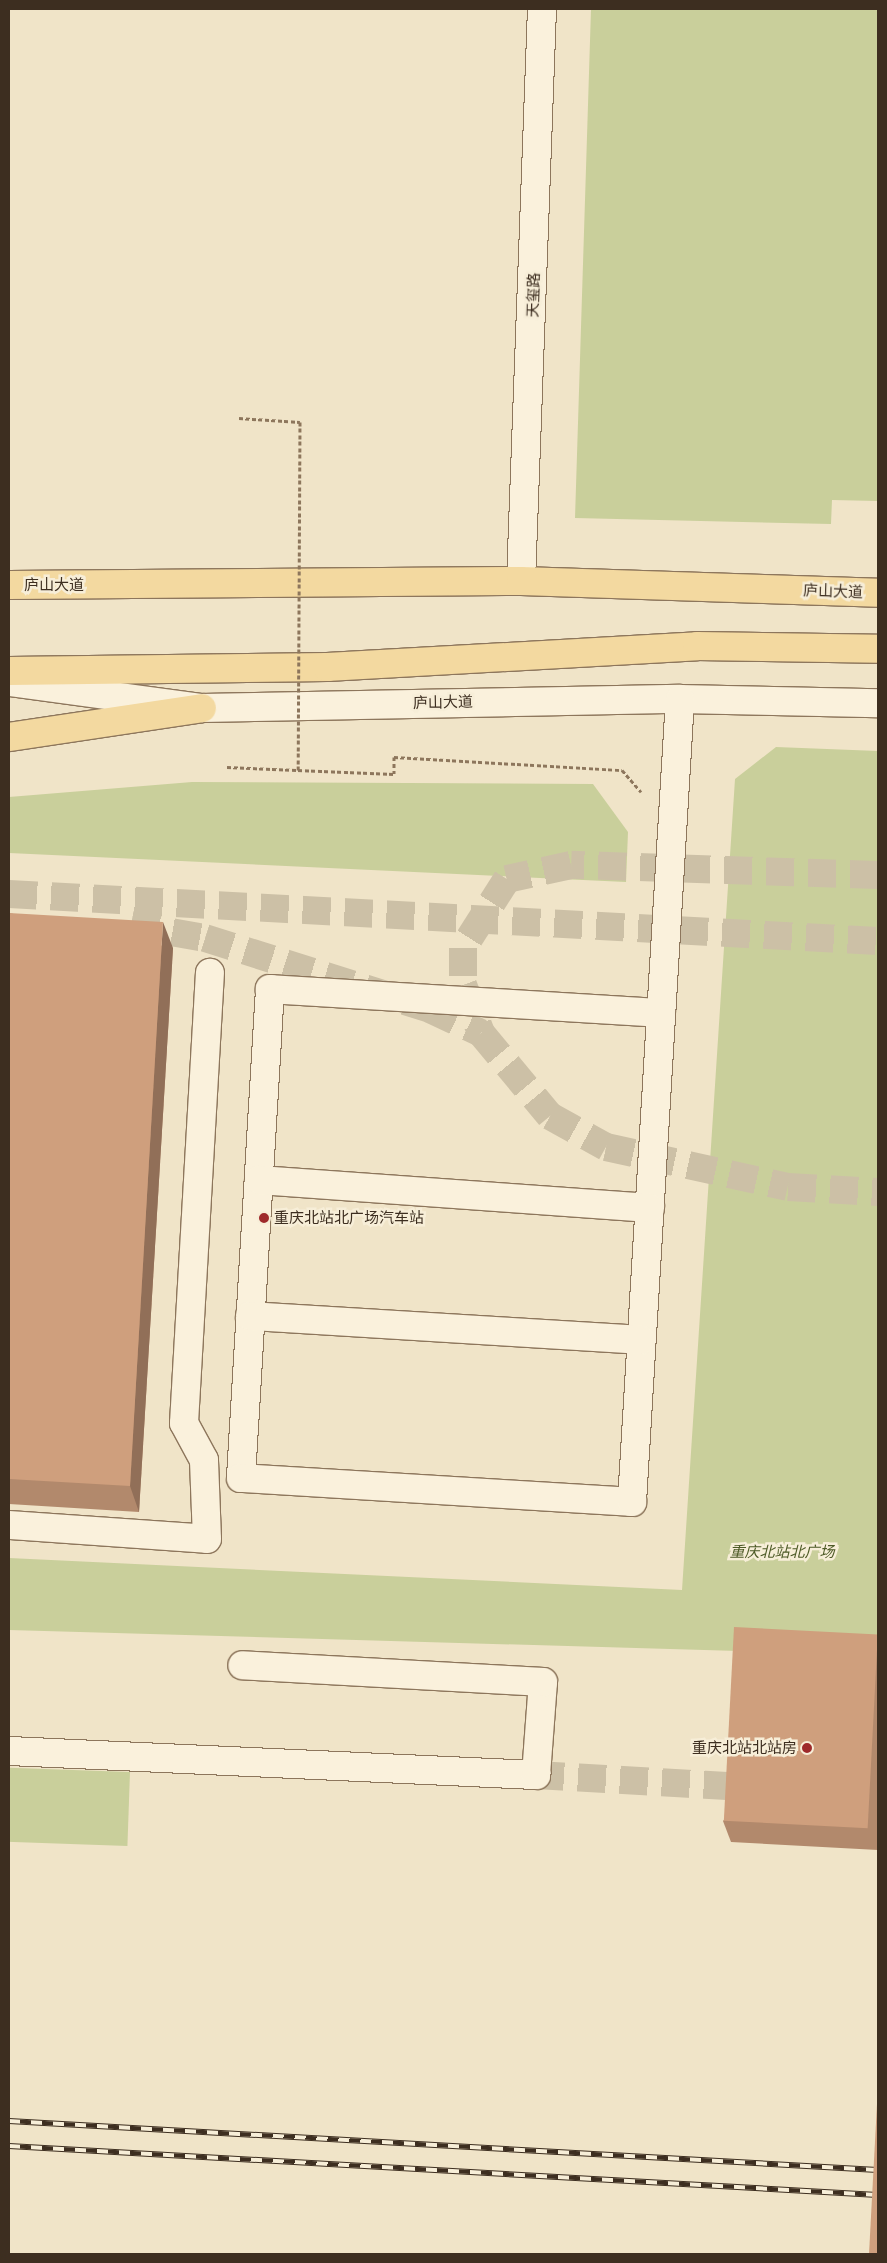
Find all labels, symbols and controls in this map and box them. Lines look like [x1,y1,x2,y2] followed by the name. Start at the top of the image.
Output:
[523,272,543,318] street label: 天玺路
[24,576,84,594] street label: 庐山大道
[803,581,863,601] street label: 庐山大道
[413,692,473,712] street label: 庐山大道
[274,1209,424,1227] place label: 重庆北站北广场汽车站
[258,1212,270,1224] marker: 重庆北站北广场汽车站
[730,1543,834,1561] park label: 重庆北站北广场
[692,1739,797,1757] place label: 重庆北站北站房
[801,1742,813,1754] marker: 重庆北站北站房

